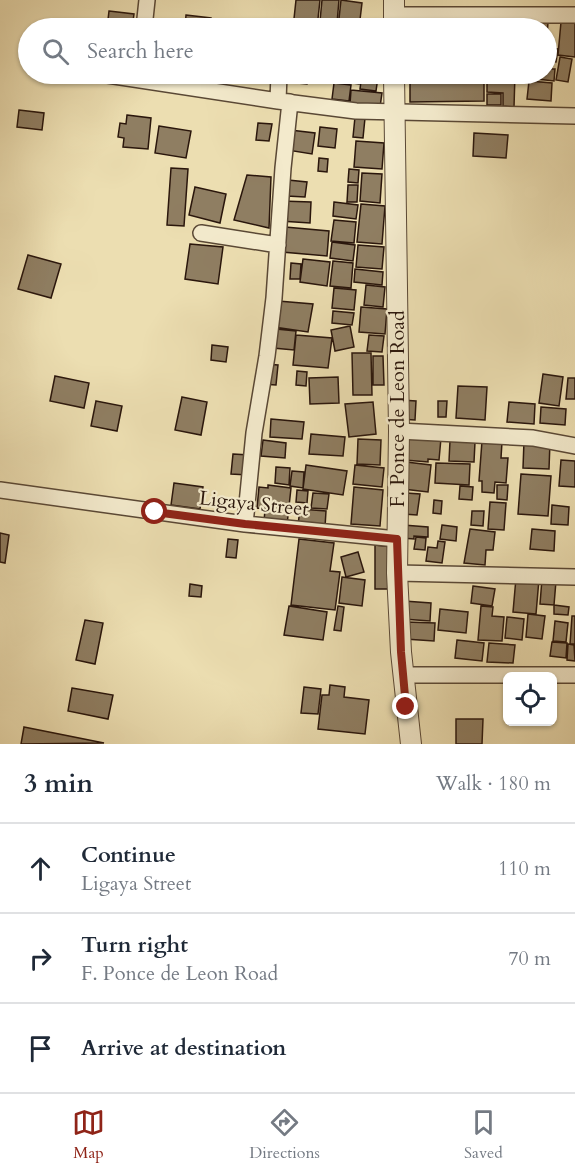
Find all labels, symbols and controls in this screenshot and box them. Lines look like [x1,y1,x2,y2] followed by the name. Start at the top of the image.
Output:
[18,18,557,84] search box
[39,35,72,68] icon: search
[87,36,194,66] text: Search here
[384,310,411,508] street label: F. Ponce de Leon Road
[198,484,311,523] street label: Ligaya Street
[141,498,167,524] route start
[503,672,557,726] map controls
[503,672,557,726] button: locate
[392,693,418,719] route end
[24,766,93,801] text: 3 min
[436,770,551,797] text: Walk · 180 m
[81,840,176,870] text: Continue
[24,852,57,885] icon: ahead
[498,855,551,882] text: 110 m
[81,870,191,897] text: Ligaya Street
[81,930,188,960] text: Turn right
[24,942,57,975] icon: right
[508,945,551,972] text: 70 m
[81,960,278,987] text: F. Ponce de Leon Road
[24,1032,57,1065] icon: arrive
[81,1033,286,1063] text: Arrive at destination
[72,1106,105,1164] tab: Map
[249,1106,320,1164] tab: Directions
[464,1106,503,1164] tab: Saved

